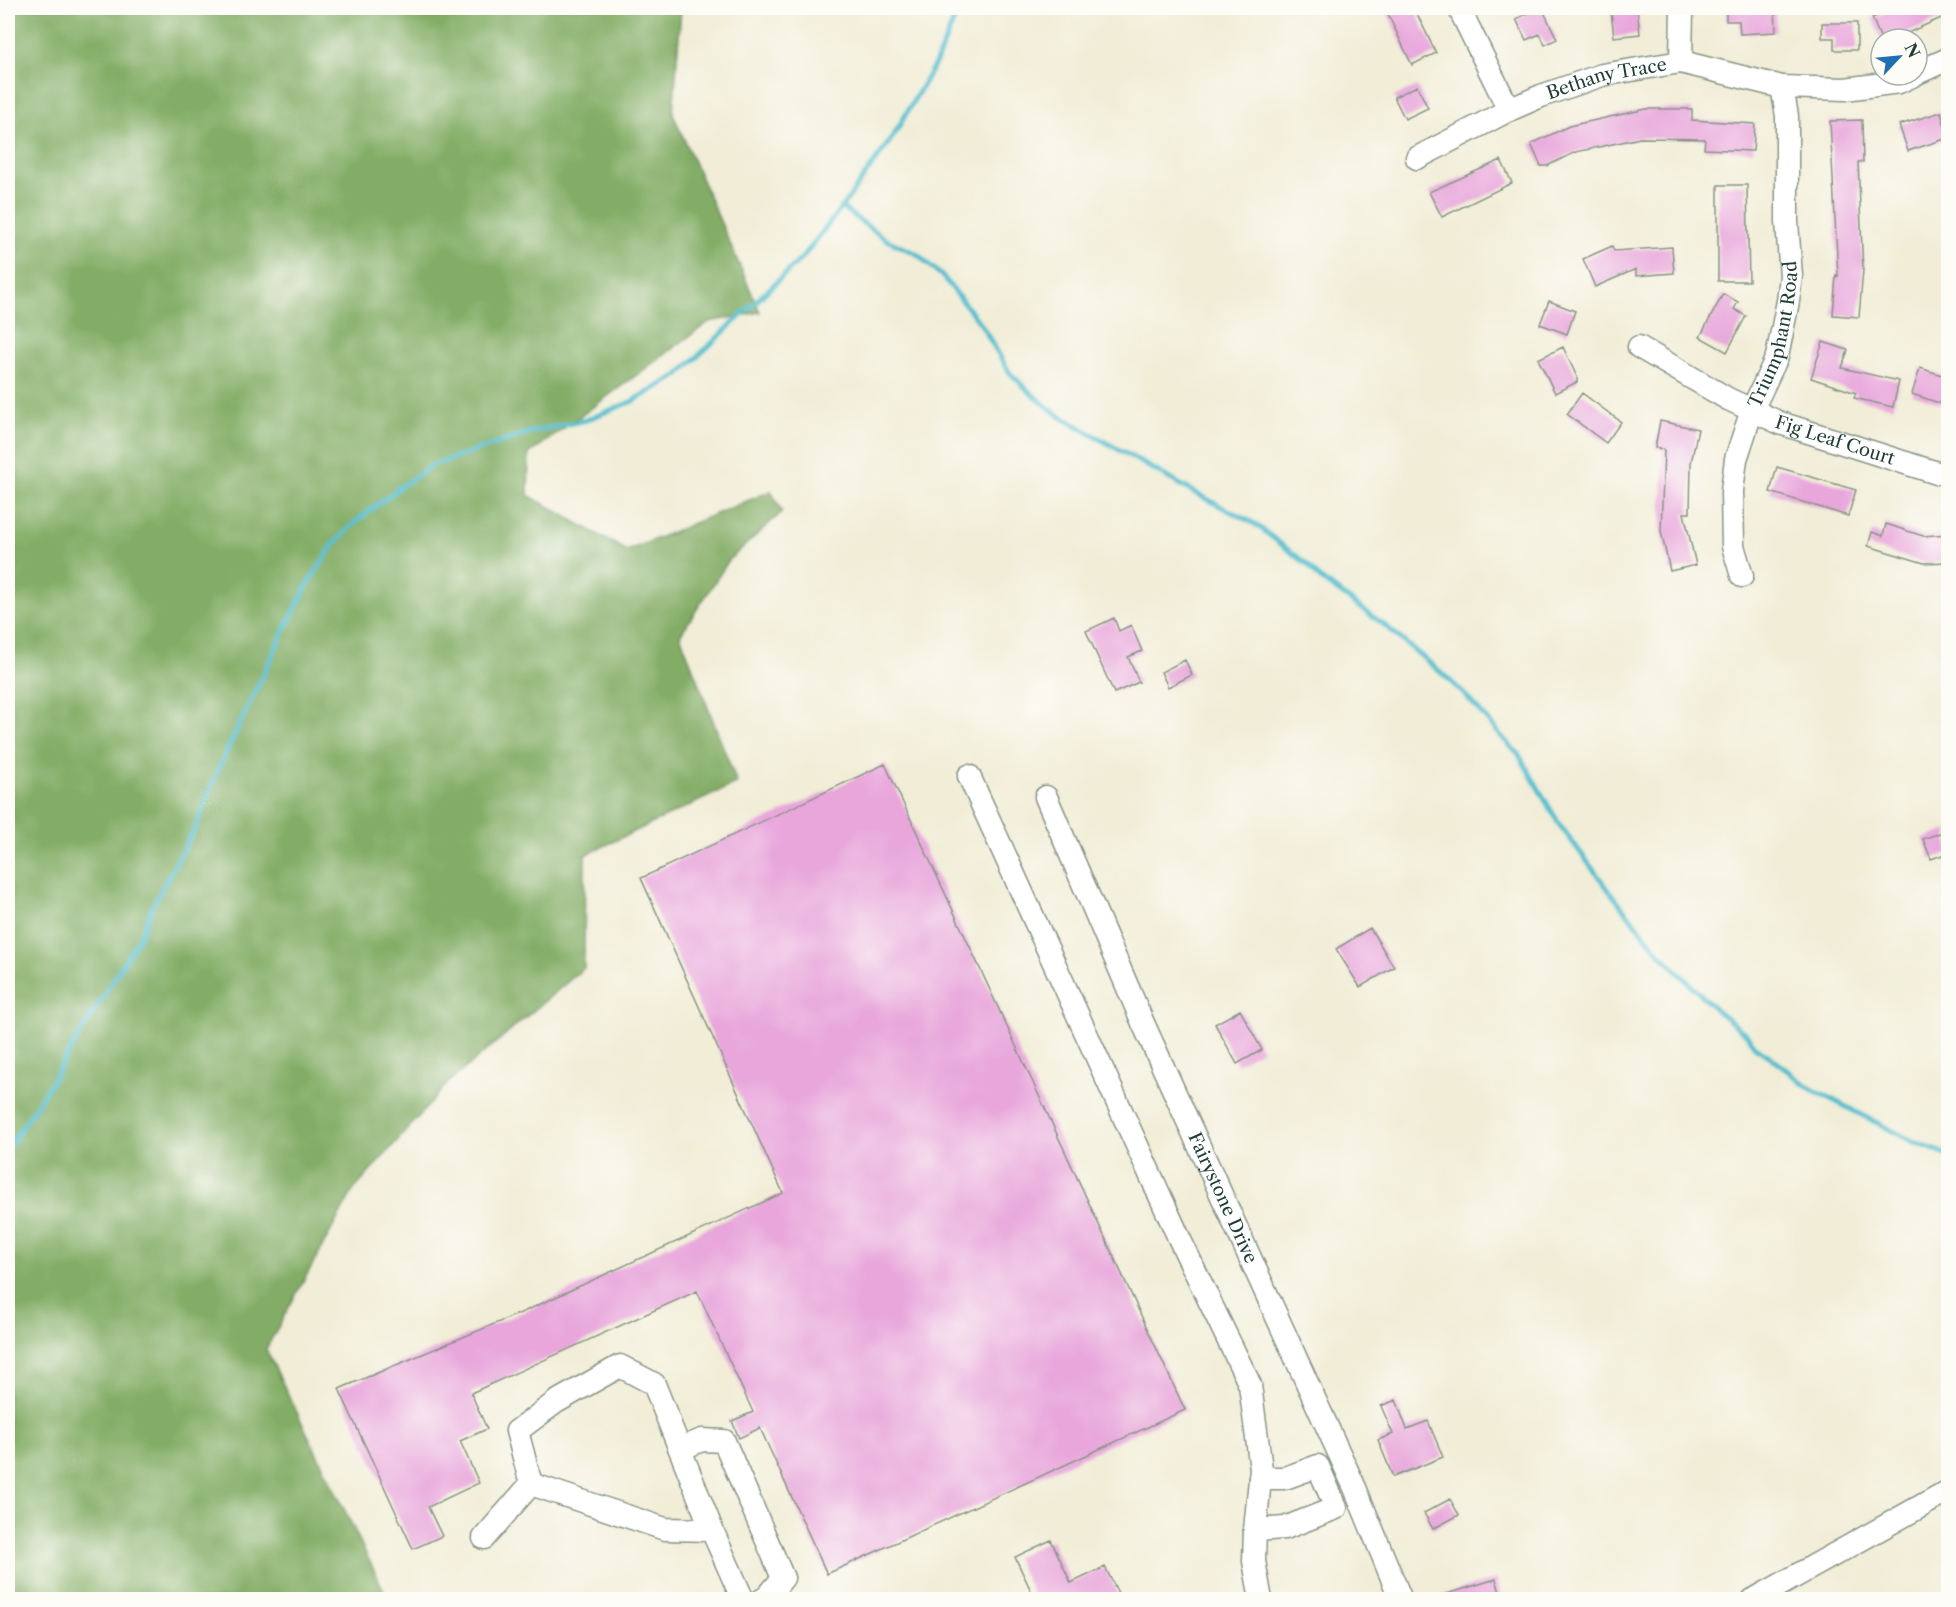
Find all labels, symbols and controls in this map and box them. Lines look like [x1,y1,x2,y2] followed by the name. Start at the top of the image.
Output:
[1869,27,1929,87] north arrow
[1900,40,1925,61] text: N
[1544,53,1668,104] street label: Bethany Trace
[1744,260,1802,411] street label: Triumphant Road
[1772,411,1898,470] street label: Fig Leaf Court
[1183,1129,1262,1267] street label: Fairystone Drive

